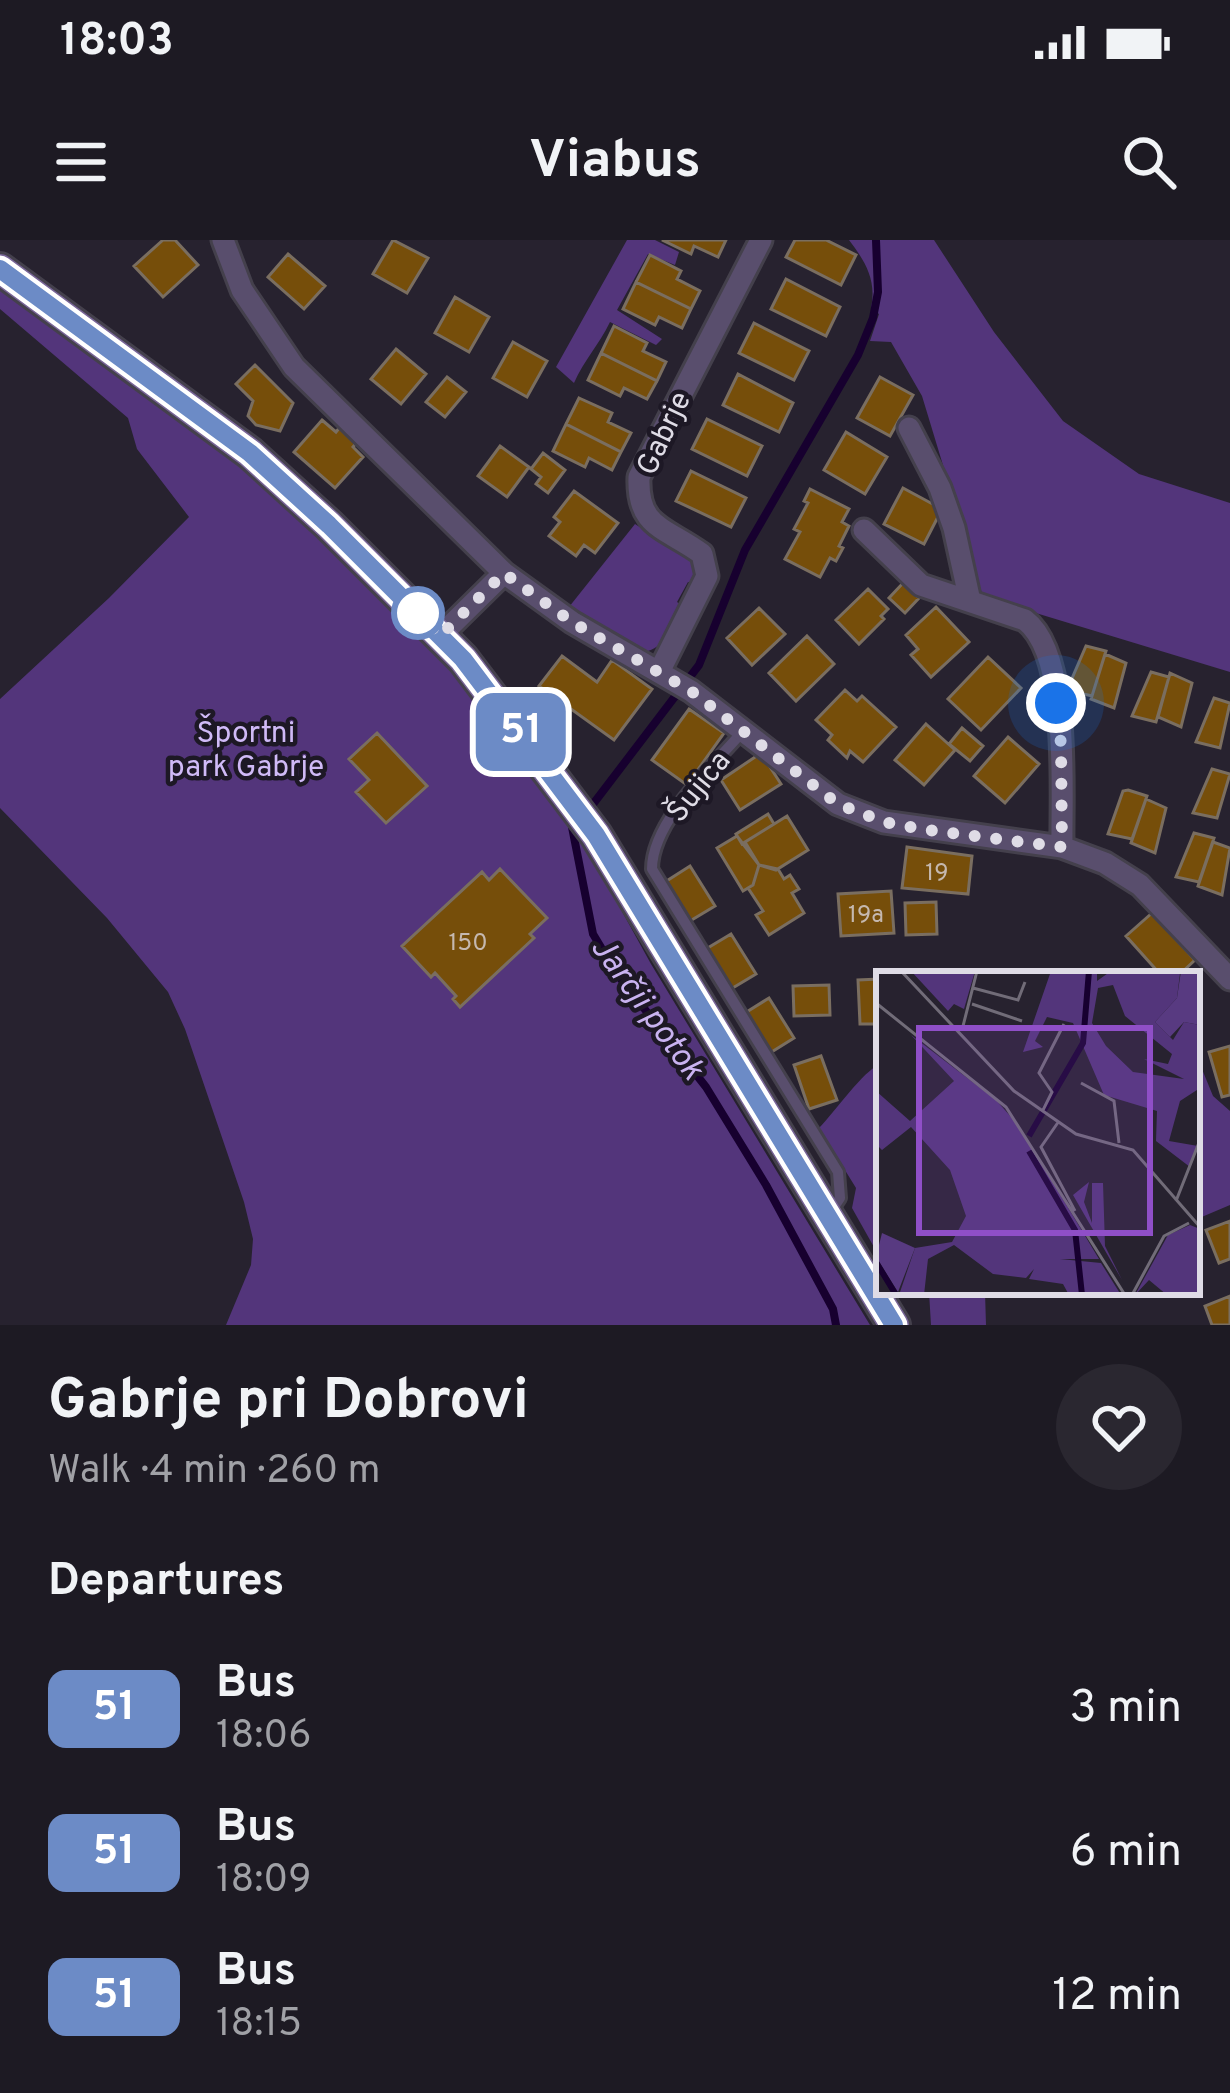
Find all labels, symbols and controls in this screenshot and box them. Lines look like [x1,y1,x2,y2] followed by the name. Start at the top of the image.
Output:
[60,14,174,71] text: 18:03
[529,128,701,197] text: Viabus
[48,129,114,195] icon: menu
[1116,129,1182,195] icon: search
[630,386,701,482] street label: Gabrje
[393,588,443,638] unlabelled marker
[1026,673,1086,733] your location
[467,693,575,771] line badge: 51
[500,705,542,758] text: 51
[168,713,324,787] park label: Športni park Gabrje
[658,742,740,831] street label: Šujica
[925,859,949,889] house number: 19
[848,901,884,931] house number: 19a
[448,929,488,959] house number: 150
[580,929,713,1091] water label: Jarčji potok
[876,971,1200,1295] inset map
[1056,1364,1182,1490] button: heart
[48,1367,529,1439] text: Gabrje pri Dobrovi
[48,1448,381,1497] text: Walk · 4 min · 260 m
[48,1554,284,1611] text: Departures
[216,1656,296,1713] text: Bus
[1069,1681,1182,1738] text: 3 min
[93,1682,135,1735] text: 51
[216,1713,311,1762] text: 18:06
[216,1800,296,1857] text: Bus
[1070,1825,1182,1882] text: 6 min
[93,1826,135,1879] text: 51
[216,1857,311,1906] text: 18:09
[216,1944,296,2001] text: Bus
[1052,1969,1182,2026] text: 12 min
[93,1970,135,2023] text: 51
[216,2001,302,2050] text: 18:15

